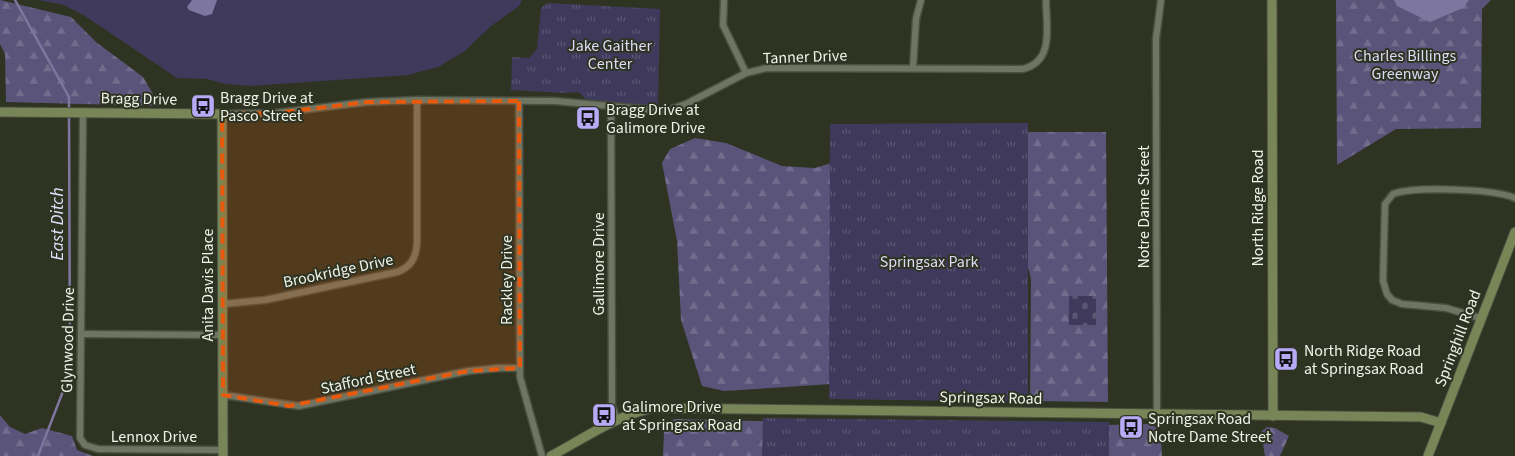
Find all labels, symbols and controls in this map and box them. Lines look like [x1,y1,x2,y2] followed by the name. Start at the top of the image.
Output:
[568,35,652,75] park label: Jake Gaither Center
[762,45,848,69] street label: Tanner Drive
[1354,45,1456,85] park label: Charles Billings Greenway
[100,87,178,111] street label: Bragg Drive
[220,87,314,127] place label: Bragg Drive at Pasco Street
[190,93,216,119] bus stop icon: Bragg Drive at Pasco Street
[606,99,705,139] place label: Bragg Drive at Galimore Drive
[575,105,601,131] bus stop icon: Bragg Drive at Galimore Drive
[1133,145,1155,269] street label: Notre Dame Street
[1247,149,1269,267] street label: North Ridge Road
[45,187,70,261] water label: East Ditch
[588,212,610,316] street label: Gallimore Drive
[197,228,219,342] street label: Anita Davis Place
[496,235,518,325] street label: Rackley Drive
[281,249,395,293] street label: Brookridge Drive
[880,251,978,273] park label: Springsax Park
[56,287,80,393] street label: Glynwood Drive
[1429,287,1486,390] street label: Springhill Road
[1304,340,1424,380] place label: North Ridge Road at Springsax Road
[1273,346,1299,372] bus stop icon: North Ridge Road at Springsax Road
[319,358,418,400] street label: Stafford Street
[939,386,1043,410] street label: Springsax Road
[622,396,742,436] place label: Galimore Drive at Springsax Road
[591,402,617,428] bus stop icon: Galimore Drive at Springsax Road
[1148,408,1272,448] place label: Springsax Road Notre Dame Street
[1118,414,1144,440] bus stop icon: Springsax Road Notre Dame Street
[111,426,197,448] street label: Lennox Drive

